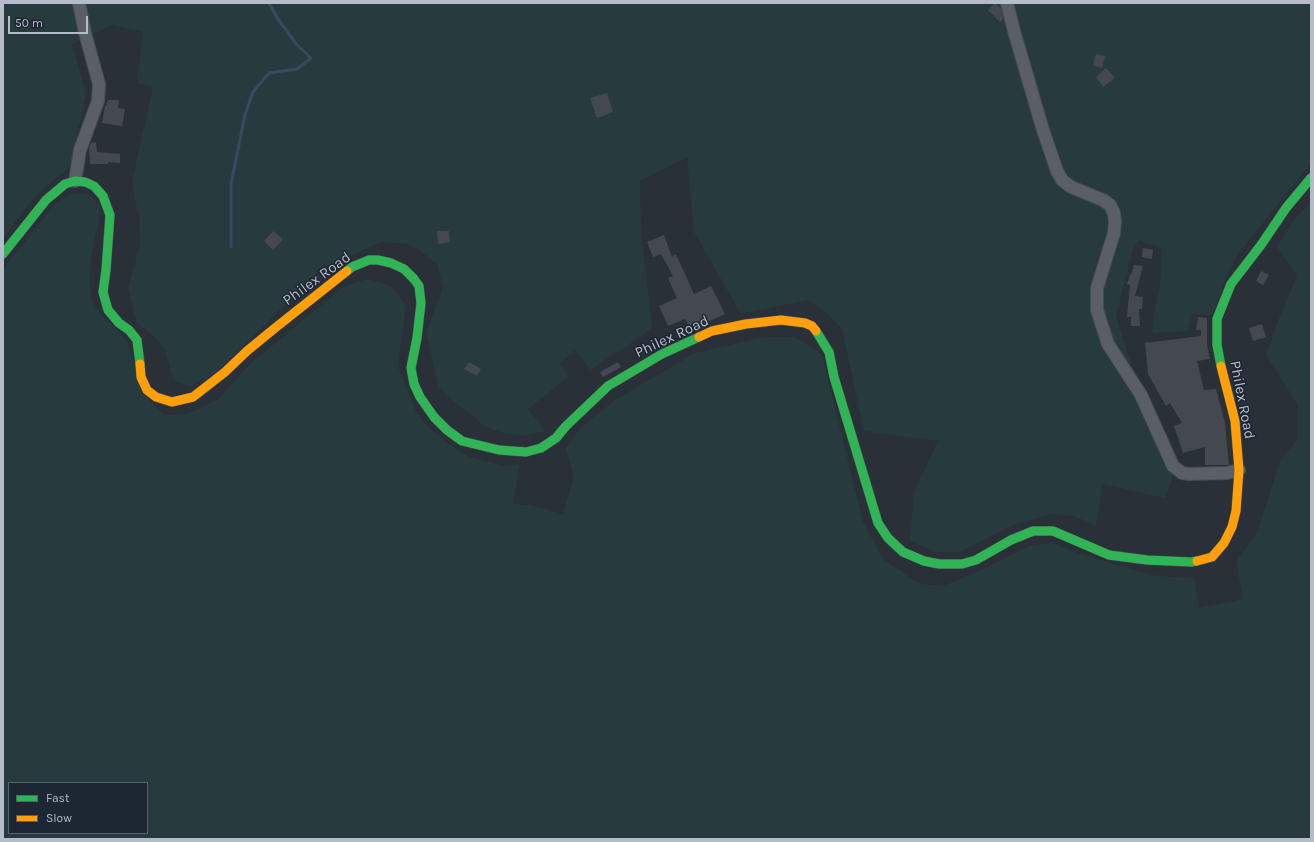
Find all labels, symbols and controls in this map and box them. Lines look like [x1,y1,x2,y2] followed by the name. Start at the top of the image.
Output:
[10,8,90,34] scale bar
[15,16,43,30] text: 50 m
[280,248,354,310] street label: Philex Road
[632,312,712,362] street label: Philex Road
[1226,359,1258,441] street label: Philex Road
[8,782,148,834] legend
[46,791,69,805] text: Fast
[46,811,72,825] text: Slow

